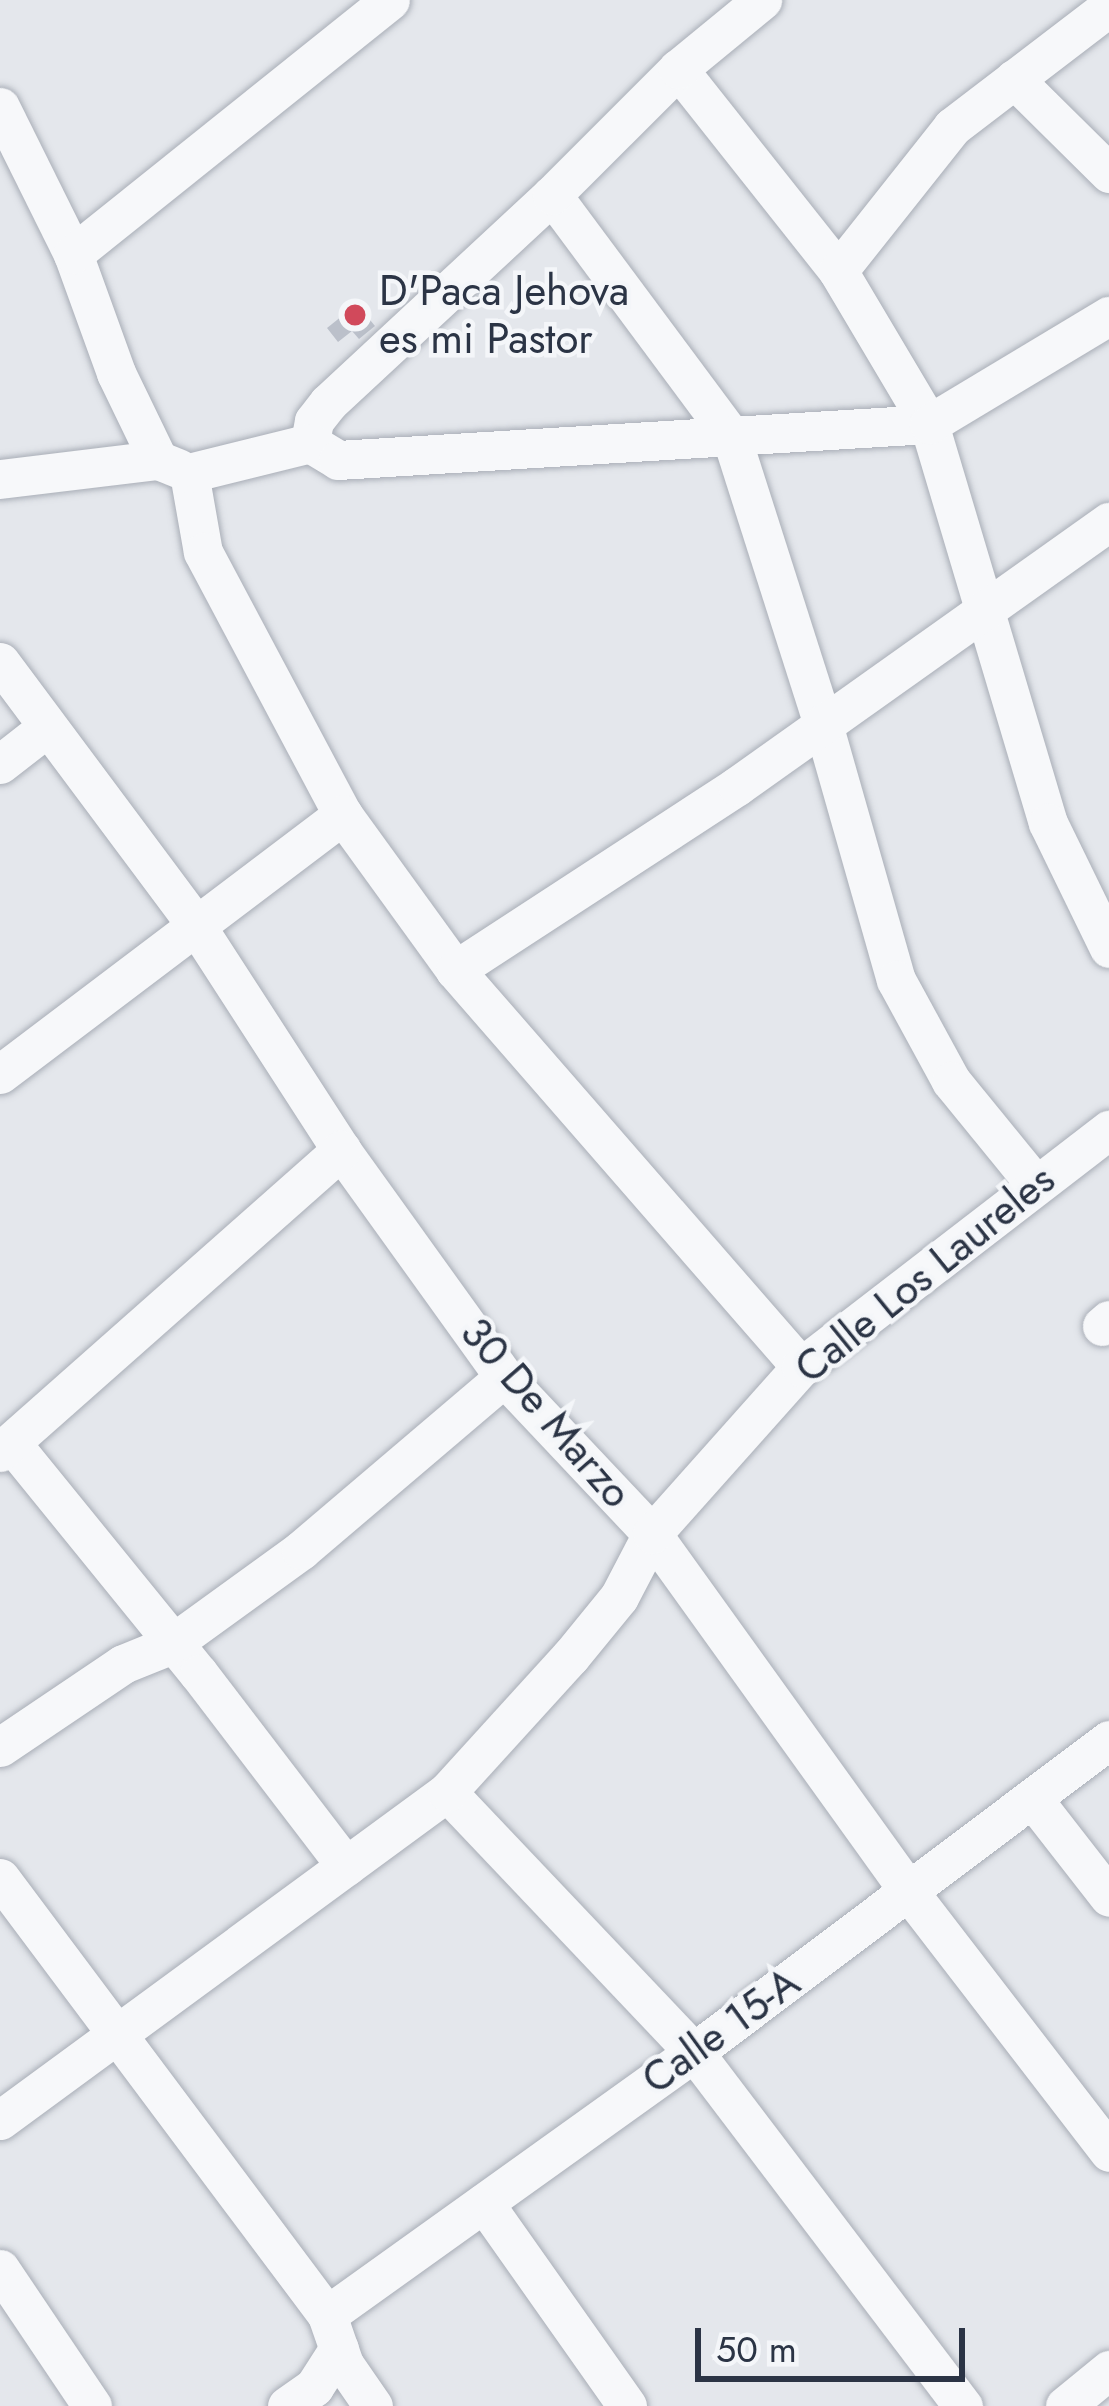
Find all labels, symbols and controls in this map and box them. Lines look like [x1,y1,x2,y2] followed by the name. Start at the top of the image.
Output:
[379,266,629,364] place label: D'Paca Jehova es mi Pastor
[342,302,368,328] marker: D'Paca Jehova es mi Pastor
[785,1154,1065,1394] street label: Calle Los Laureles
[450,1308,642,1518] street label: 30 De Marzo
[633,1957,809,2105] street label: Calle 15-A
[701,2304,971,2378] scale bar
[716,2323,797,2375] text: 50 m

